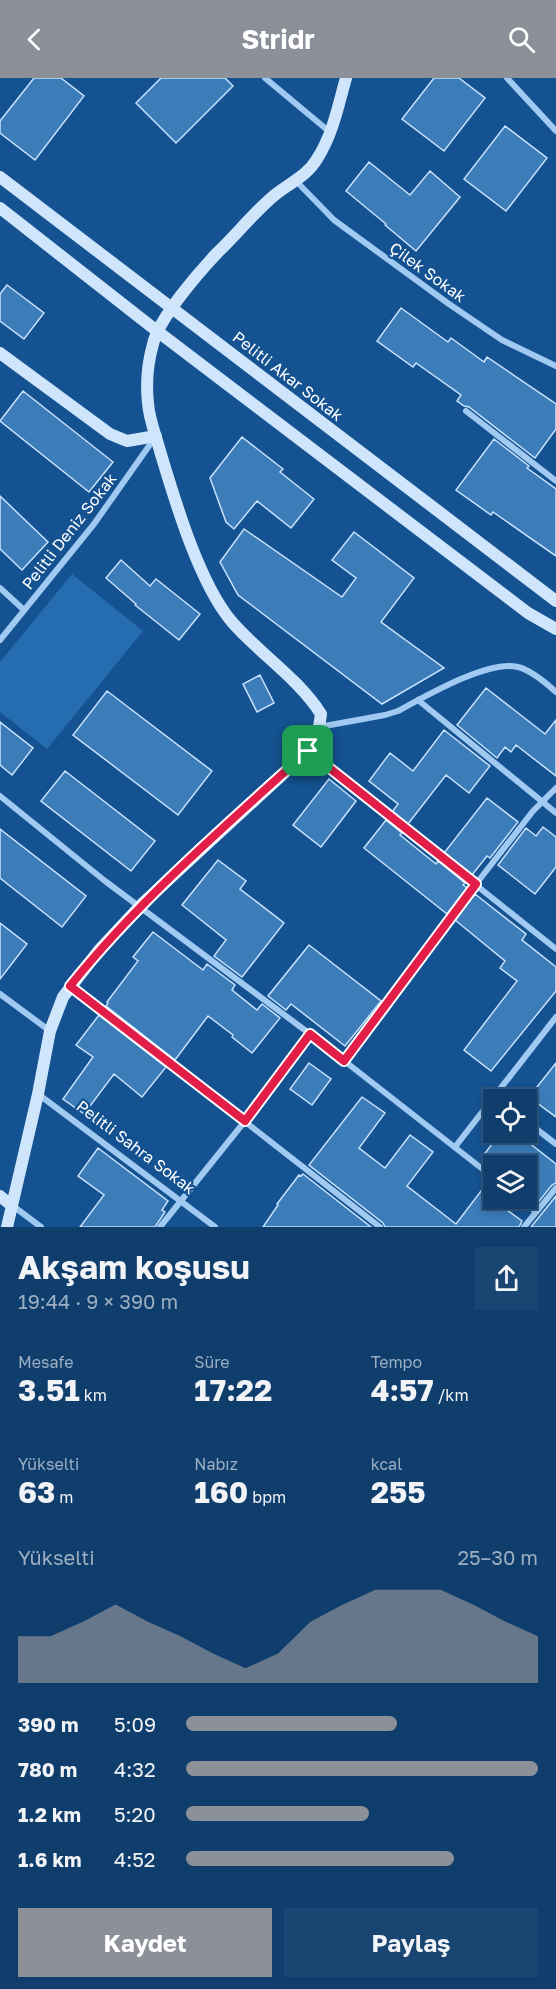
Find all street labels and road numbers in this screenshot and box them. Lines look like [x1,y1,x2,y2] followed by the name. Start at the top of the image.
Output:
[386,238,470,306] street label: Çilek Sokak
[229,327,347,425] street label: Pelitli Akar Sokak
[17,469,121,593] street label: Pelitli Deniz Sokak
[73,1096,199,1198] street label: Pelitli Sahra Sokak

